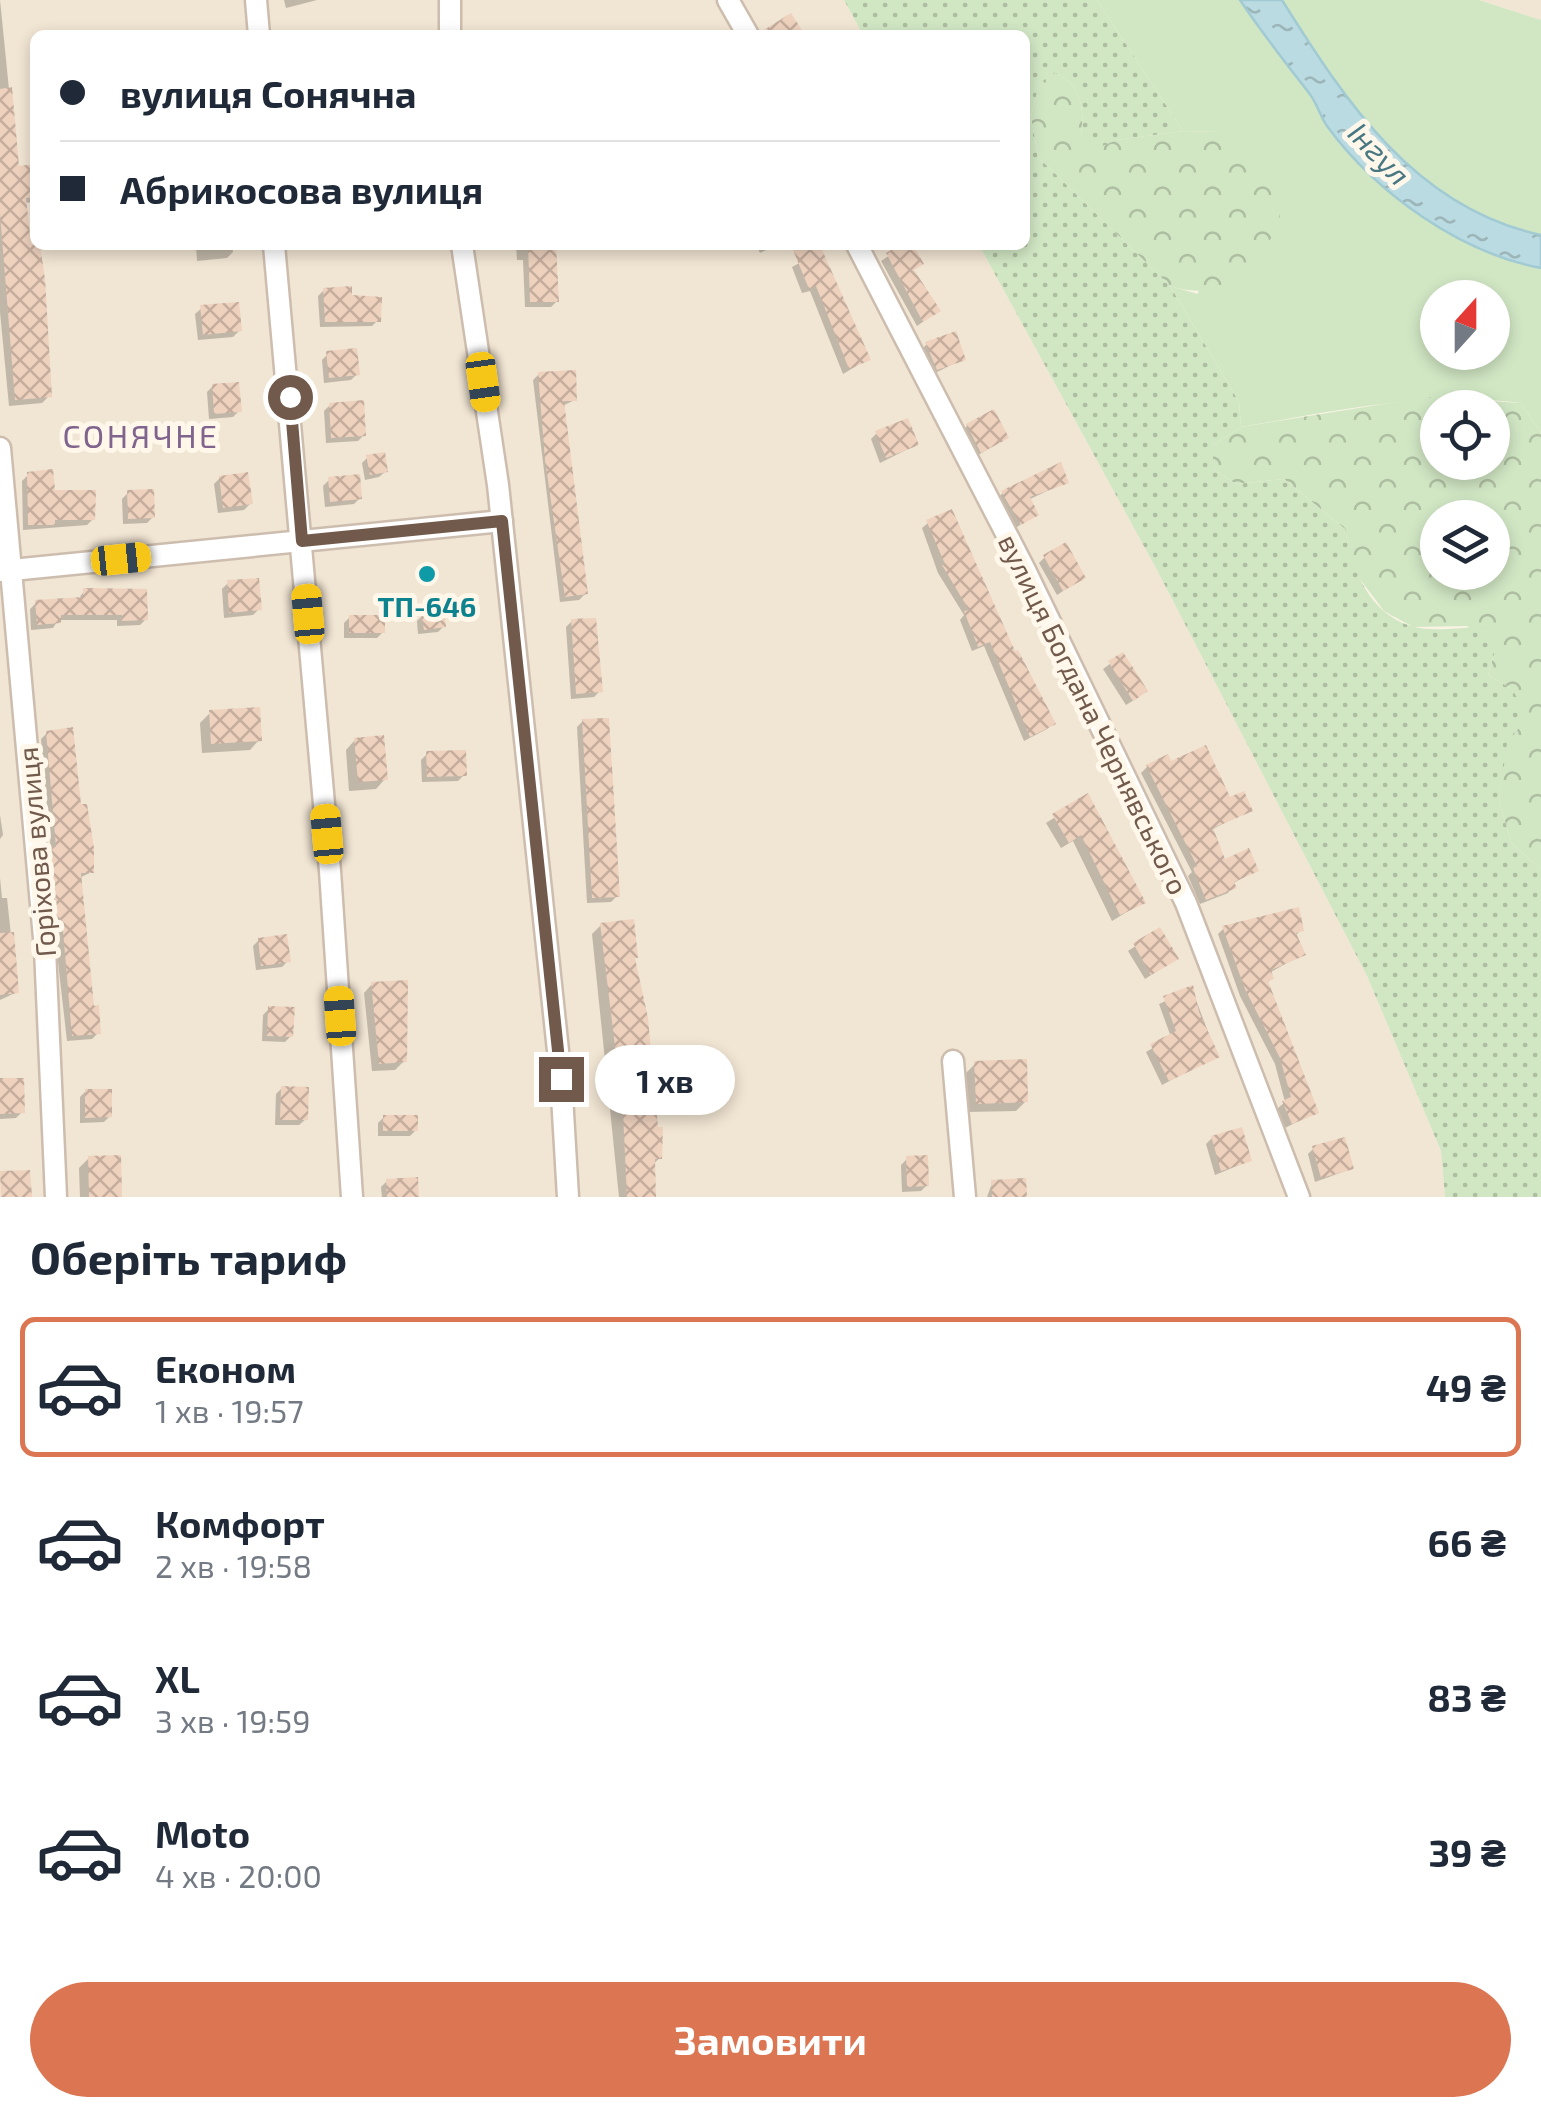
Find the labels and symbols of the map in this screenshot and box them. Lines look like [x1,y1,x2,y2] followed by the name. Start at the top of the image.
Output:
[1342,114,1418,192] water label: Інгул
[1420,280,1510,370] north arrow
[464,350,502,414] car
[268,375,313,420] route start
[62,416,220,454] district label: СОНЯЧНЕ
[992,528,1196,900] street label: вулиця Богдана Чернявського
[90,541,152,577] car
[416,563,438,585] marker: ТП-646
[290,583,326,645] car
[378,589,476,623] place label: ТП-646
[10,746,62,958] street label: Горіхова вулиця
[309,803,345,865] car
[323,985,357,1047] car
[596,1044,736,1114] callout: 1 хв
[539,1057,584,1102] route end

